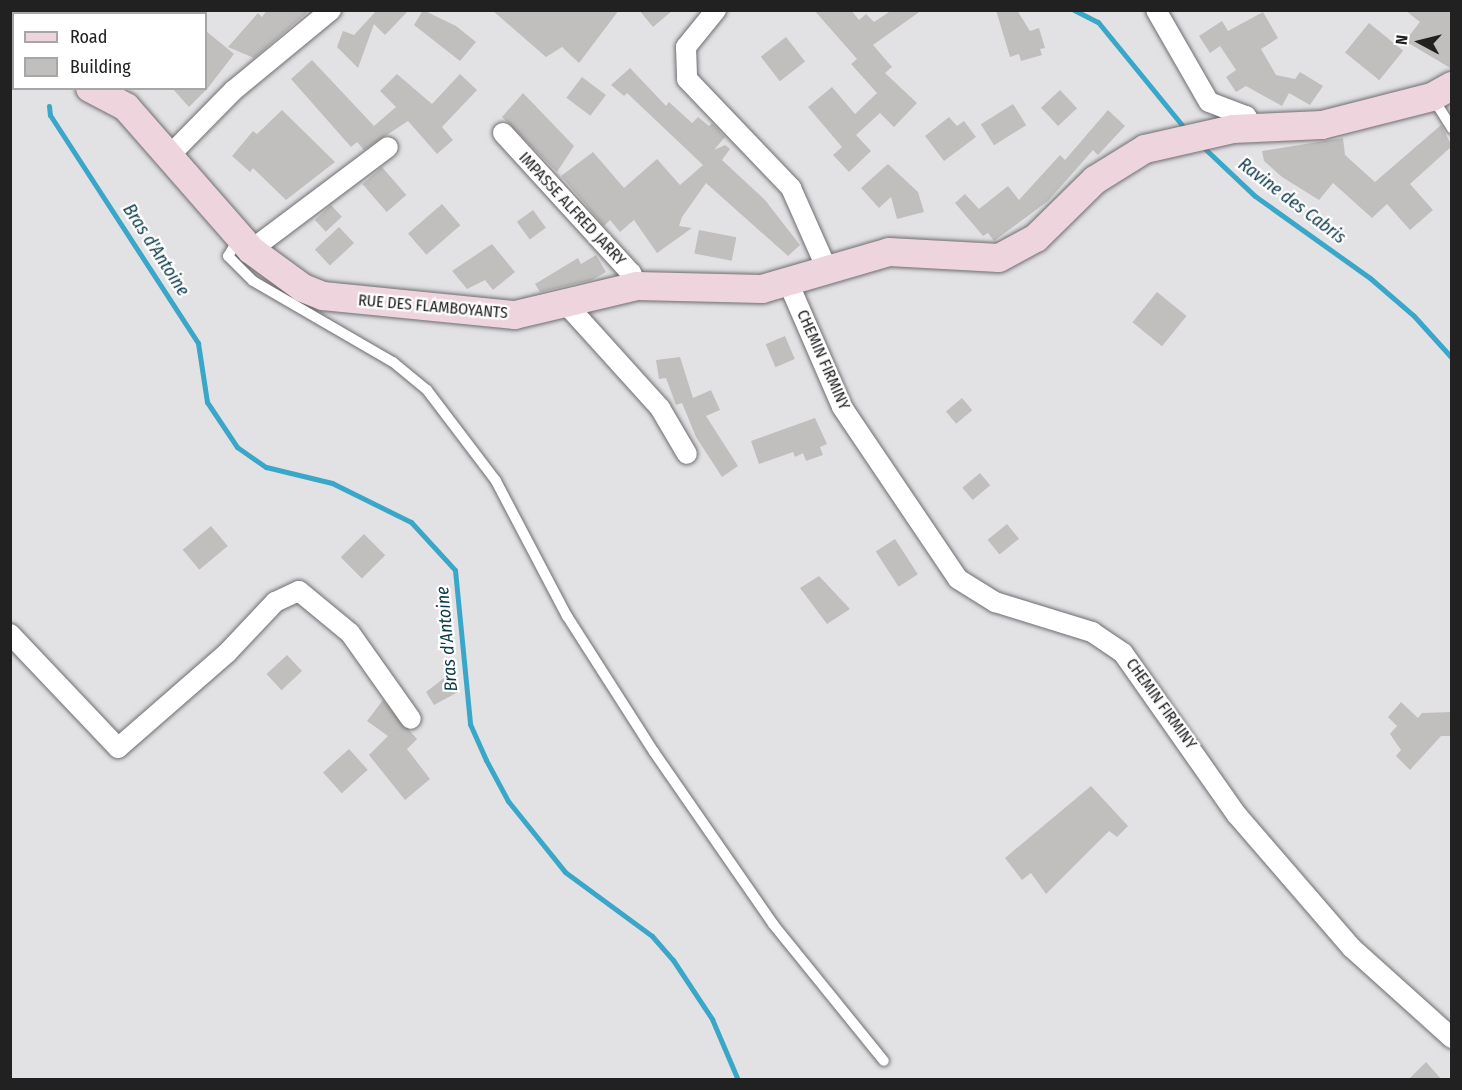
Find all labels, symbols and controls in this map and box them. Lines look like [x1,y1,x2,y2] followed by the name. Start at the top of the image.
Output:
[12,12,207,90] legend
[1390,12,1450,72] north arrow
[70,26,107,48] text: Road
[1392,34,1412,46] text: N
[70,56,131,78] text: Building
[515,148,629,270] street label: IMPASSE ALFRED JARRY
[1234,154,1350,248] water label: Ravine des Cabris
[118,200,194,300] water label: Bras d'Antoine
[357,291,509,323] street label: RUE DES FLAMBOYANTS
[792,307,854,413] street label: CHEMIN FIRMINY
[432,586,462,692] water label: Bras d'Antoine
[1122,655,1200,753] street label: CHEMIN FIRMINY

